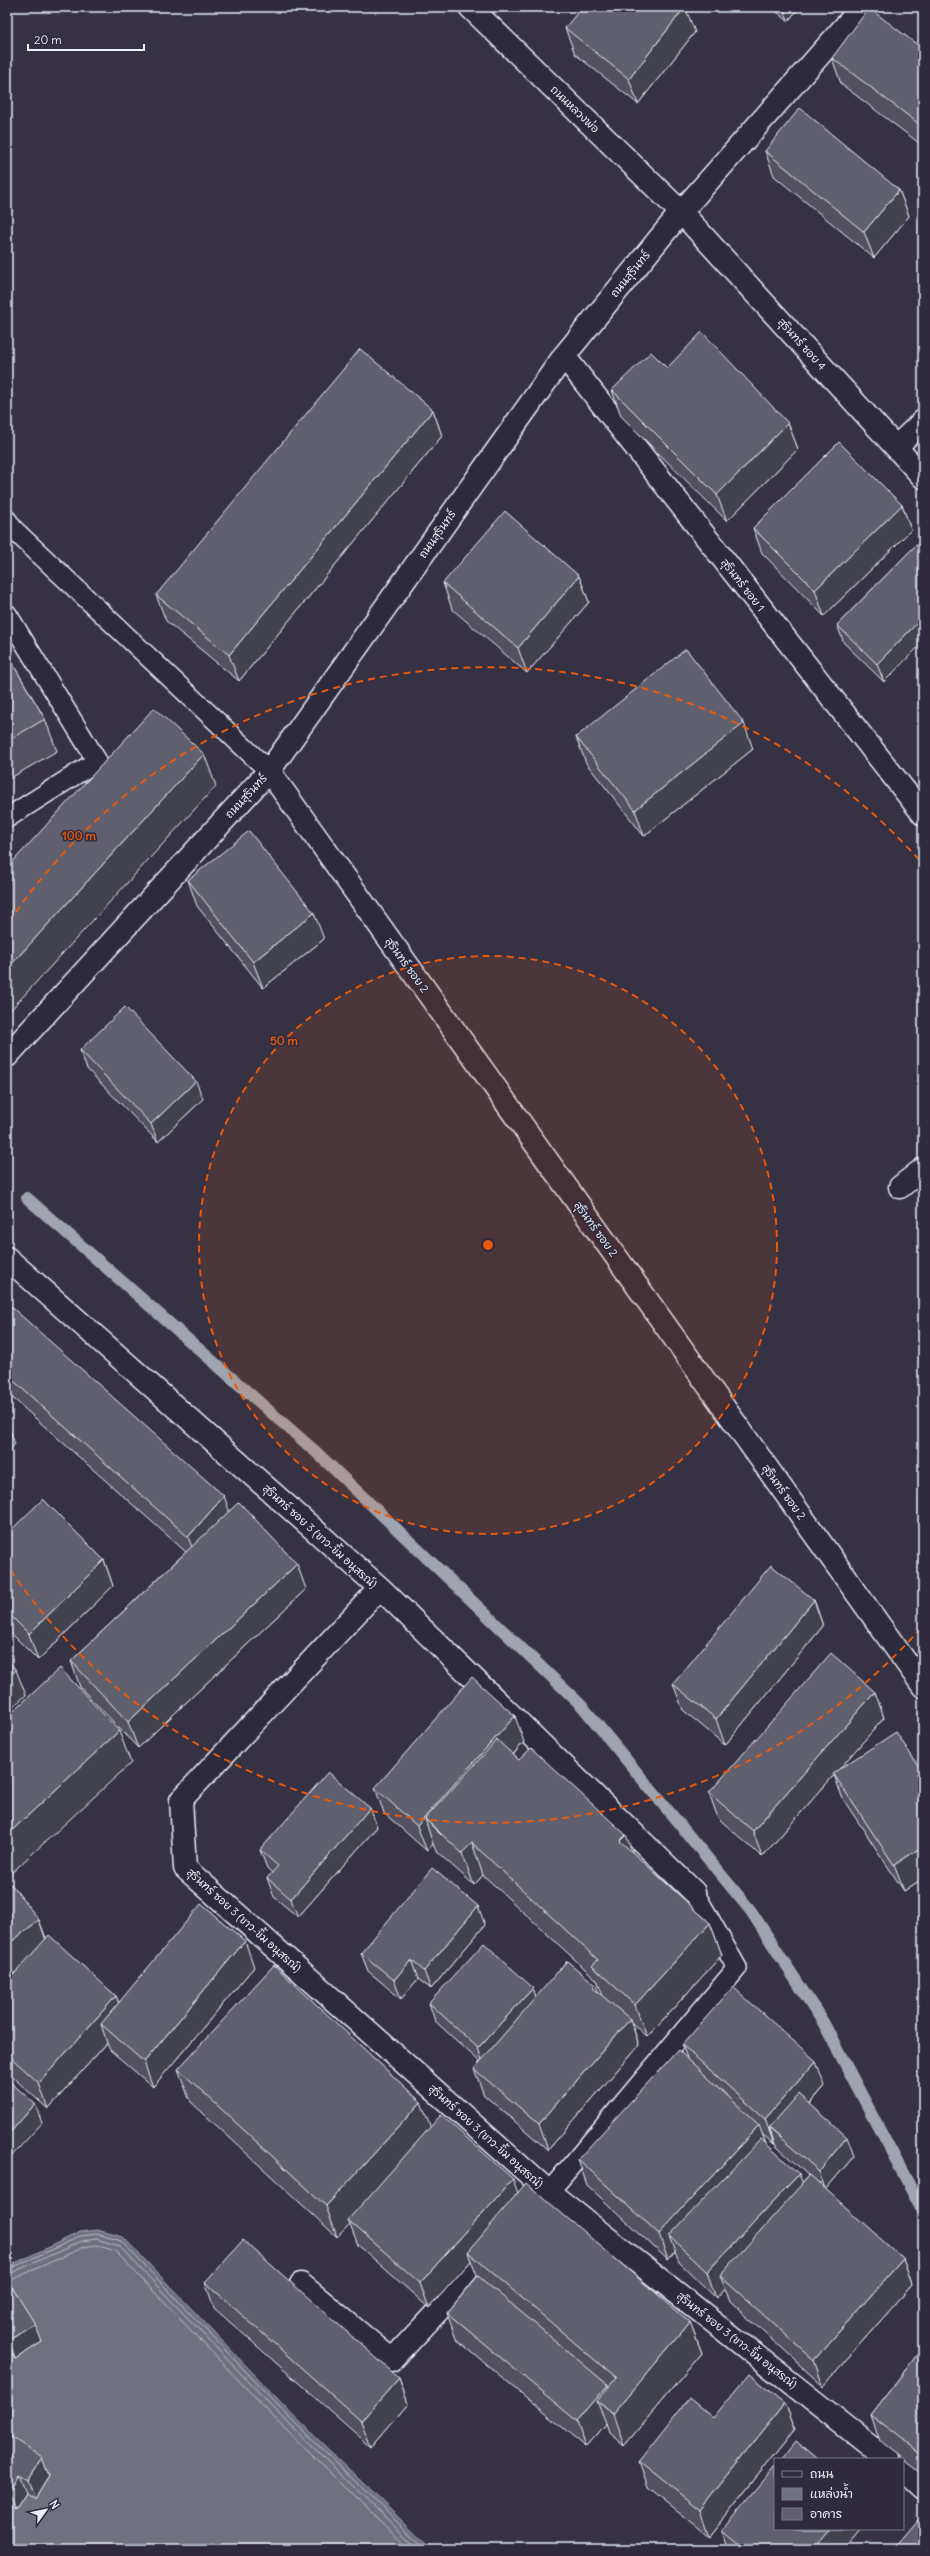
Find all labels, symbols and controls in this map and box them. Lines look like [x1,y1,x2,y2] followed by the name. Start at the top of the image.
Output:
[28,26,144,52] scale bar
[34,32,62,47] text: 20 m
[548,82,603,136] street label: ถนนหลวงพ่อ
[606,247,655,301] street label: ถนนสุรินทร์
[774,314,830,374] street label: สุรินทร์ ซอย 4
[415,506,461,562] street label: ถนนสุรินทร์
[716,555,769,615] street label: สุรินทร์ ซอย 1
[221,770,272,822] street label: ถนนสุรินทร์
[62,828,96,843] text: 100 m
[381,934,433,997] street label: สุรินทร์ ซอย 2
[270,1033,299,1048] text: 50 m
[570,1198,622,1261] street label: สุรินทร์ ซอย 2
[481,1238,495,1252] centre of rings
[758,1461,810,1524] street label: สุรินทร์ ซอย 2
[259,1478,382,1592] street label: สุรินทร์ ซอย 3 (ขาว-ขิ้ม อนุสรณ์)
[183,1862,306,1976] street label: สุรินทร์ ซอย 3 (ขาว-ขิ้ม อนุสรณ์)
[425,2078,548,2192] street label: สุรินทร์ ซอย 3 (ขาว-ขิ้ม อนุสรณ์)
[673,2286,802,2393] street label: สุรินทร์ ซอย 3 (ขาว-ขิ้ม อนุสรณ์)
[774,2458,904,2530] legend
[810,2466,834,2481] text: ถนน
[810,2483,853,2501] text: แหล่งน้ำ
[26,2490,66,2530] north arrow
[46,2498,62,2512] text: N
[810,2506,842,2521] text: อาคาร

